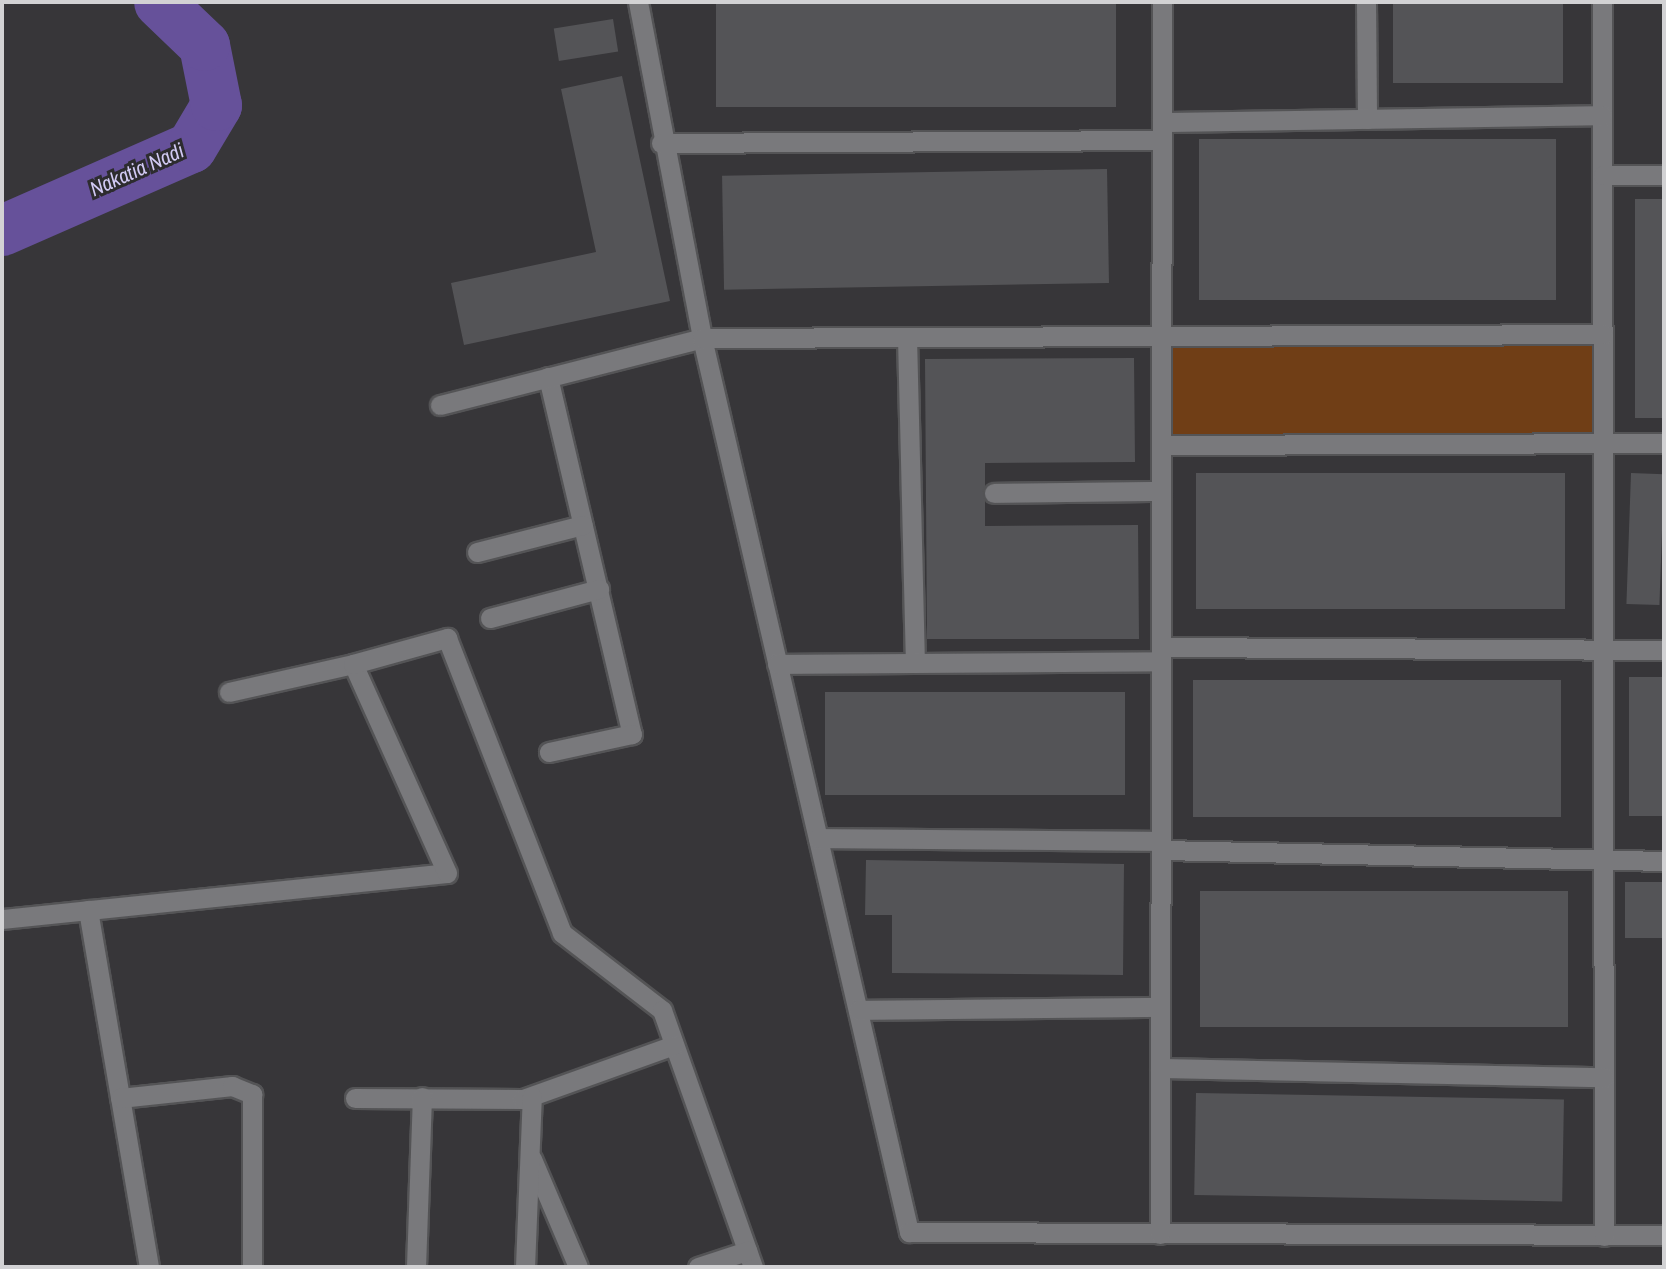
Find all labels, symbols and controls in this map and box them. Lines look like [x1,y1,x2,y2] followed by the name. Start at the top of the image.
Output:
[86,138,188,202] water label: Nakatia Nadi

